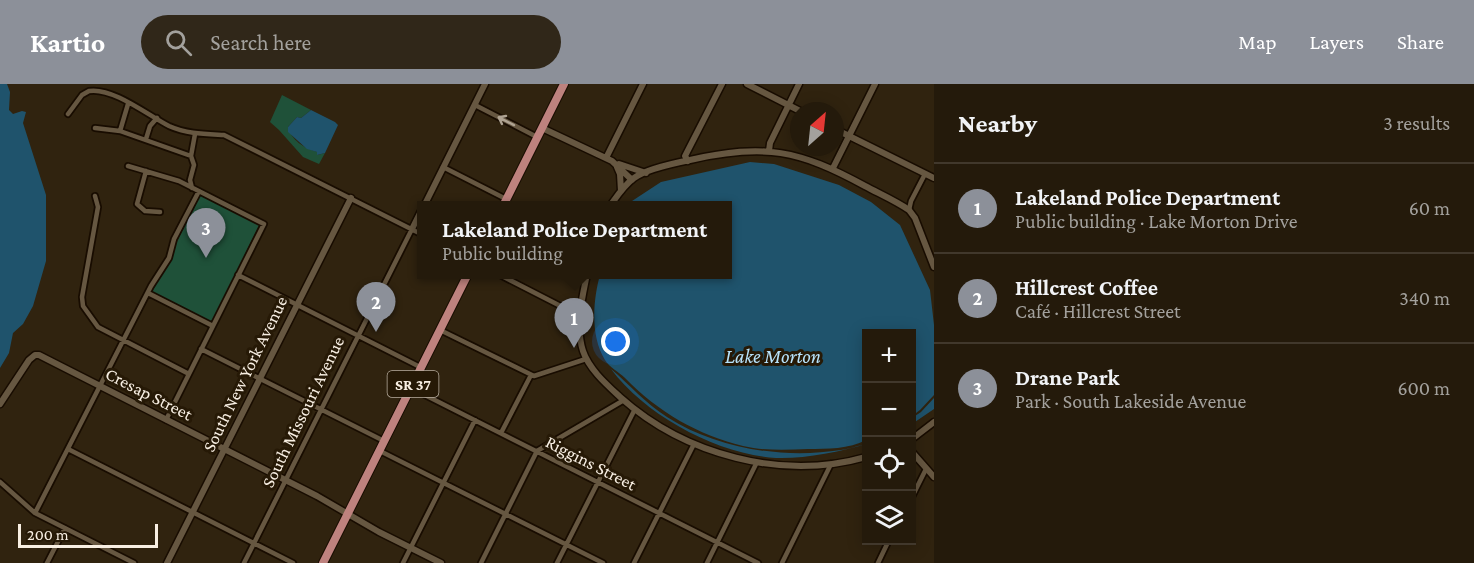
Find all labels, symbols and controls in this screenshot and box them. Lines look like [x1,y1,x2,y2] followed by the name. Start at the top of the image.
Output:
[141,15,561,69] search box
[162,26,195,59] icon: search
[30,27,105,58] text: Kartio
[210,30,311,55] text: Search here
[1238,30,1277,54] text: Map
[1310,30,1364,54] text: Layers
[1397,30,1444,54] text: Share
[790,102,844,156] north arrow
[958,109,1037,138] text: Nearby
[1383,112,1450,134] text: 3 results
[498,115,515,127] one-way arrow
[1015,185,1280,210] text: Lakeland Police Department
[974,197,981,219] text: 1
[1409,197,1450,219] text: 60 m
[417,201,732,279] popup
[186,208,226,258] pin: 3
[1015,210,1298,232] text: Public building · Lake Morton Drive
[442,217,707,242] text: Lakeland Police Department
[442,242,563,264] text: Public building
[1015,275,1158,300] text: Hillcrest Coffee
[356,282,395,332] pin: 2
[972,287,983,309] text: 2
[1399,287,1450,309] text: 340 m
[199,293,291,455] street label: South New York Avenue
[554,298,594,348] pin: 1
[1015,300,1181,322] text: Café · Hillcrest Street
[601,327,630,356] your location
[862,329,916,545] map controls
[862,329,916,383] button: +
[258,333,348,491] street label: South Missouri Avenue
[725,345,821,367] water label: Lake Morton
[102,364,197,425] street label: Cresap Street
[1015,365,1120,390] text: Drane Park
[388,371,438,397] road number: SR 37
[973,377,982,399] text: 3
[1397,377,1450,399] text: 600 m
[862,383,916,437] button: −
[1015,390,1246,412] text: Park · South Lakeside Avenue
[542,432,641,495] street label: Riggins Street
[862,437,916,491] button: locate
[862,491,916,545] button: layers
[18,521,158,548] scale bar
[27,526,69,543] text: 200 m

